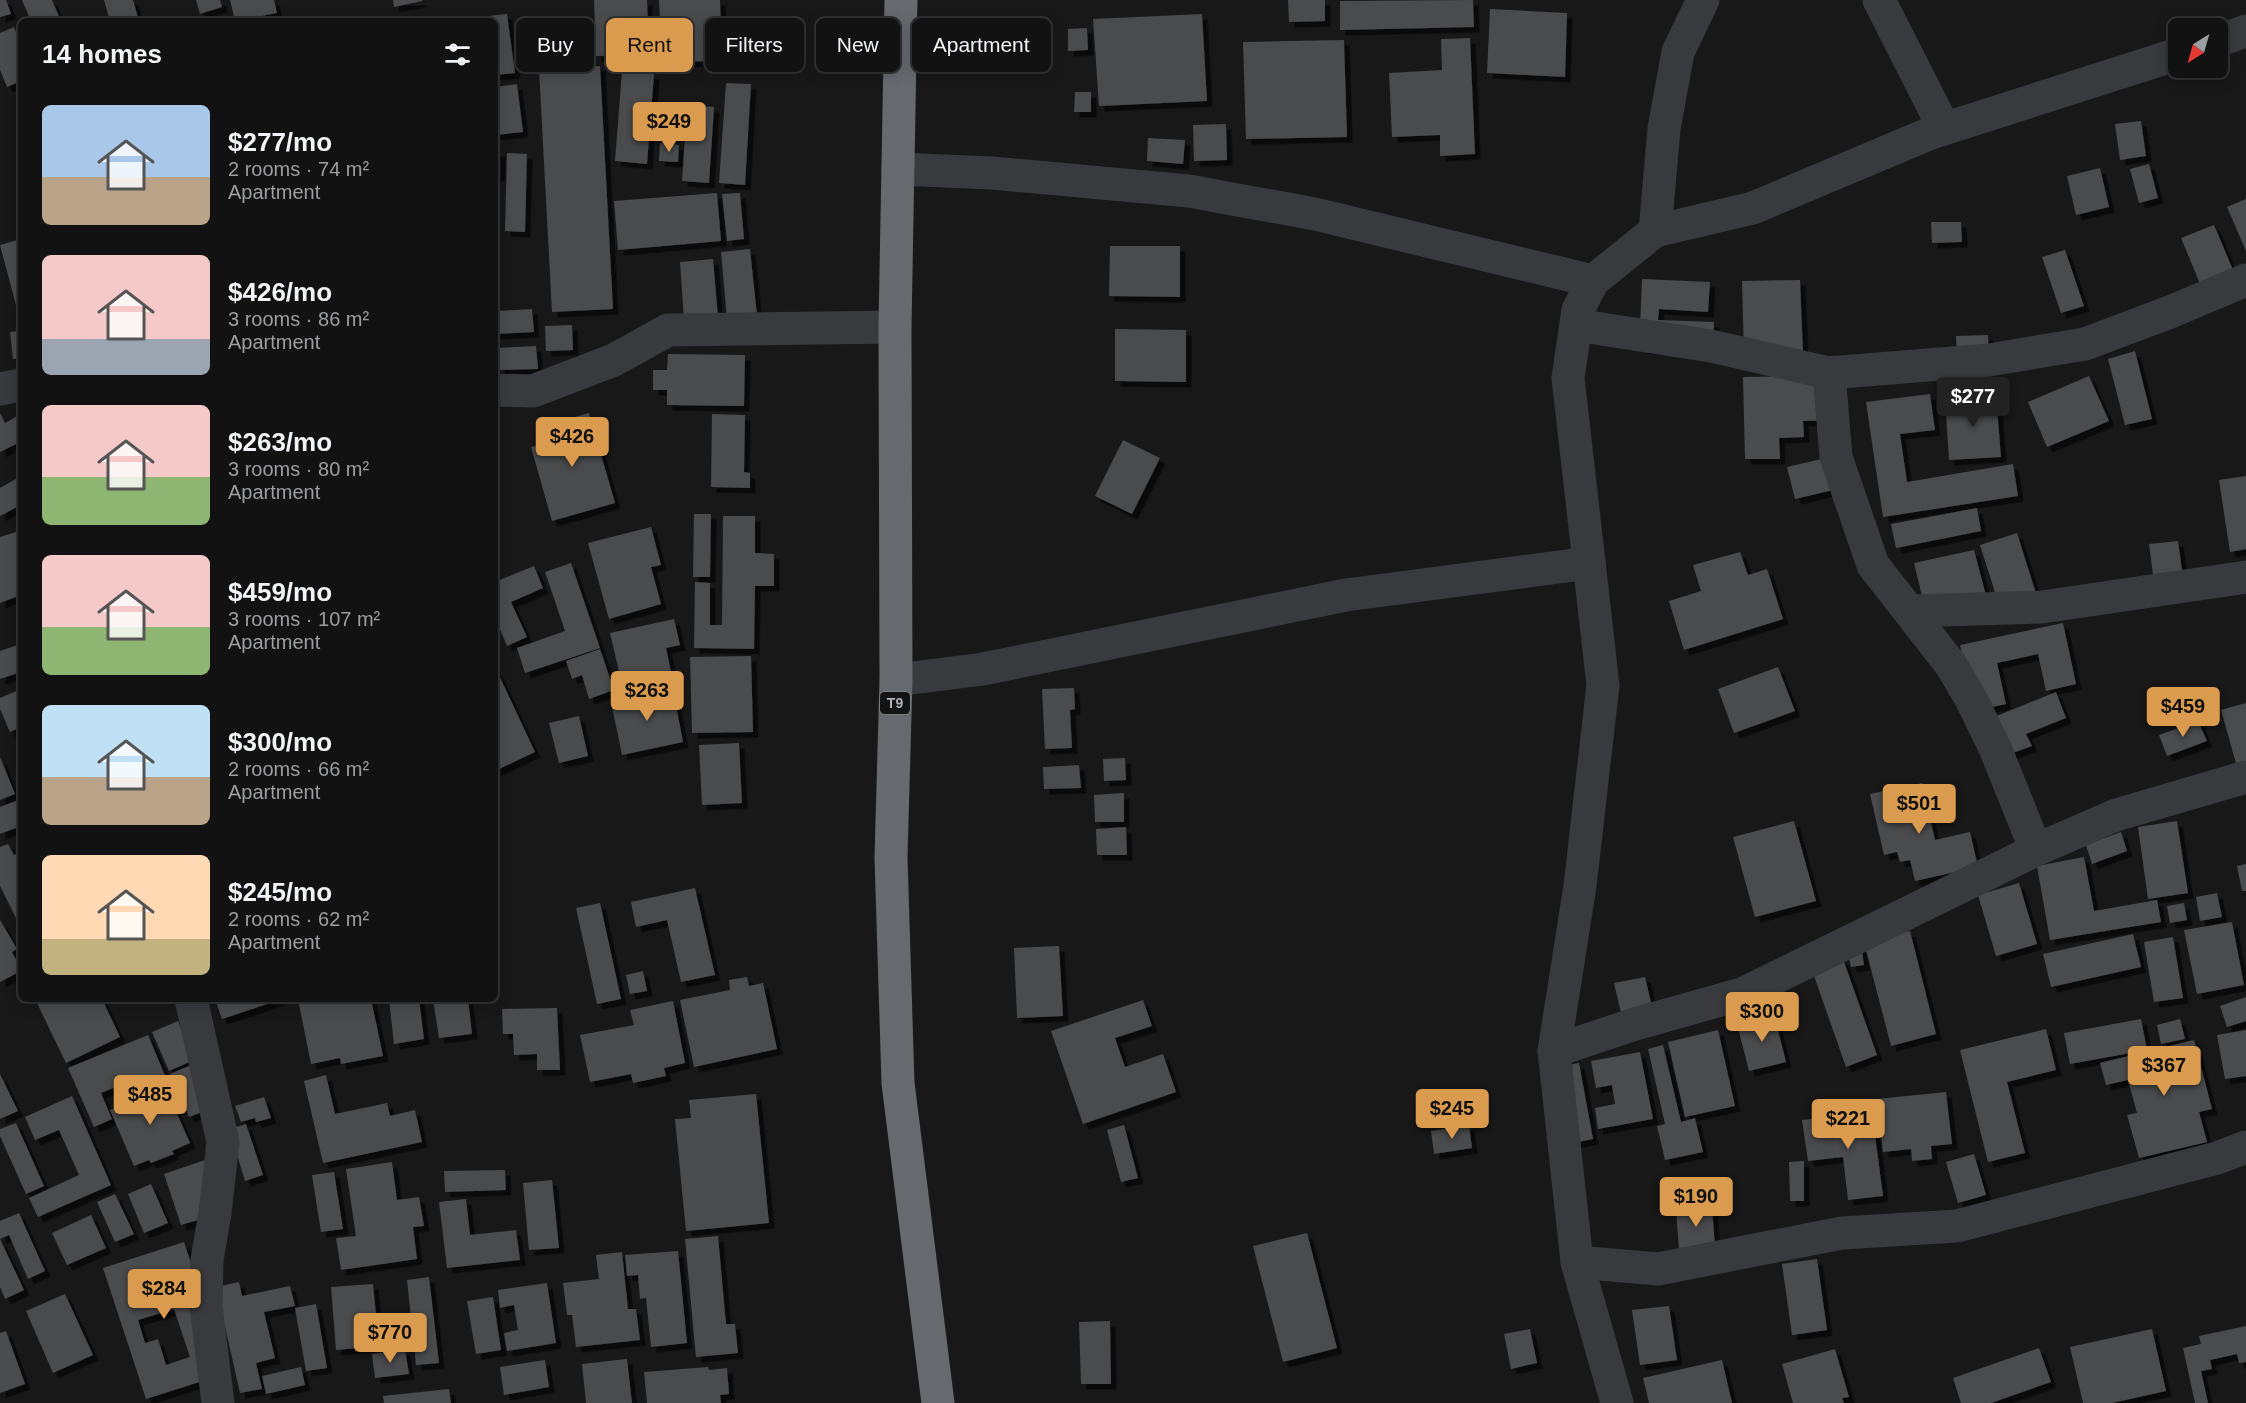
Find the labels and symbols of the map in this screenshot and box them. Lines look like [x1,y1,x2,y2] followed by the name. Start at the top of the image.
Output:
[2168,18,2228,78] north arrow
[633,102,705,153] pin: $249
[1937,377,2009,428] pin: $277
[536,417,608,468] pin: $426
[611,671,683,722] pin: $263
[2147,687,2219,738] pin: $459
[880,692,910,714] road number: T9
[1883,784,1955,835] pin: $501
[1726,992,1798,1043] pin: $300
[2128,1046,2200,1097] pin: $367
[114,1075,186,1126] pin: $485
[1416,1089,1488,1140] pin: $245
[1812,1099,1884,1150] pin: $221
[1660,1177,1732,1228] pin: $190
[128,1269,200,1320] pin: $284
[354,1313,426,1364] pin: $770

